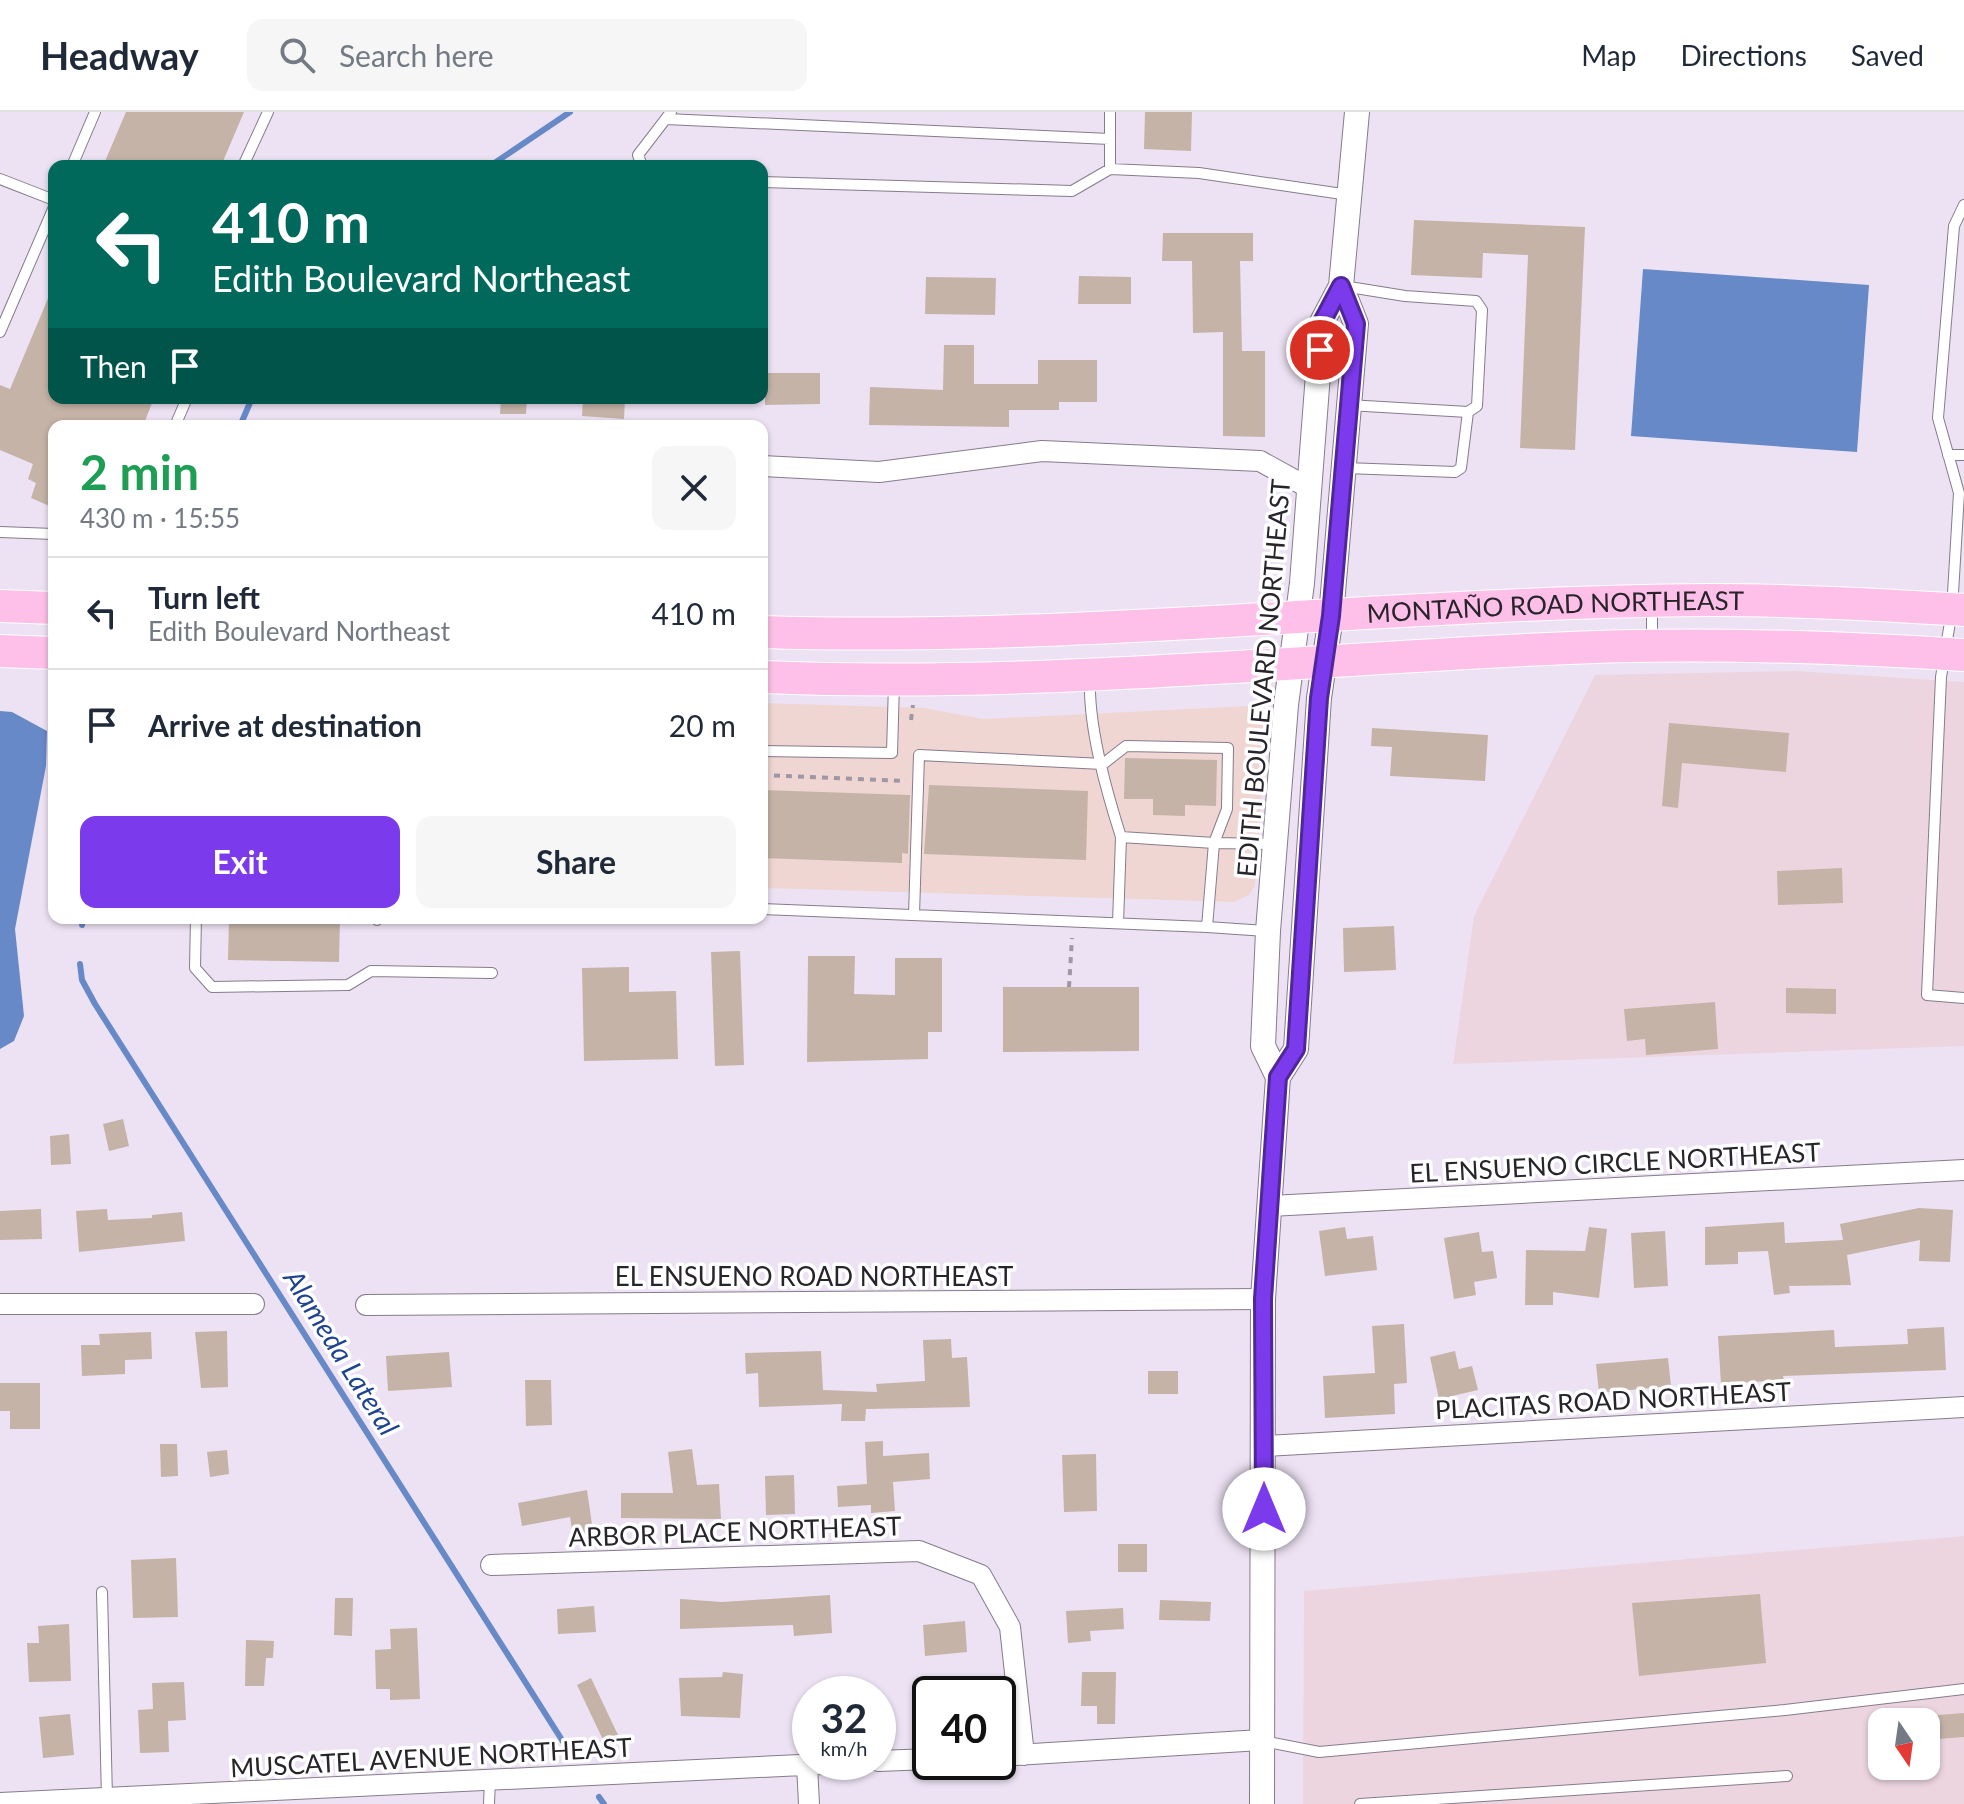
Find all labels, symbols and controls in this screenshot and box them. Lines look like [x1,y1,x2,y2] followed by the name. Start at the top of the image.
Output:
[247,19,807,91] search box
[40,32,199,78] text: Headway
[275,33,319,77] icon: search
[339,37,494,73] text: Search here
[1581,38,1636,72] text: Map
[1680,38,1807,72] text: Directions
[1851,38,1924,72] text: Saved
[212,188,370,255] text: 410 m
[80,192,184,296] icon: left
[212,256,630,300] text: Edith Boulevard Northeast
[1286,316,1354,384] pin
[1298,328,1342,372] icon: arrive
[163,344,207,388] icon: arrive
[80,348,147,384] text: Then
[80,443,199,500] text: 2 min
[652,446,736,530] button: close
[1230,478,1296,878] street label: EDITH BOULEVARD NORTHEAST
[80,502,240,534] text: 430 m · 15:55
[148,579,260,615] text: Turn left
[1366,584,1744,629] street label: MONTAÑO ROAD NORTHEAST
[80,591,124,635] icon: left
[651,595,736,631] text: 410 m
[148,615,450,647] text: Edith Boulevard Northeast
[80,703,124,747] icon: arrive
[148,707,422,743] text: Arrive at destination
[669,707,736,743] text: 20 m
[80,816,400,908] button: Exit
[416,816,736,908] button: Share
[1409,1135,1821,1189] street label: EL ENSUENO CIRCLE NORTHEAST
[615,1260,1013,1292] street label: EL ENSUENO ROAD NORTHEAST
[277,1262,406,1441] water label: Alameda Lateral
[1434,1375,1792,1425] street label: PLACITAS ROAD NORTHEAST
[1222,1467,1306,1551] position arrow
[568,1509,902,1553] street label: ARBOR PLACE NORTHEAST
[912,1676,1016,1780] speed limit sign: 40
[821,1694,867,1742] text: 32
[1868,1708,1940,1780] north arrow
[1868,1708,1940,1780] map controls
[229,1730,633,1784] street label: MUSCATEL AVENUE NORTHEAST
[821,1736,867,1760] text: km/h

